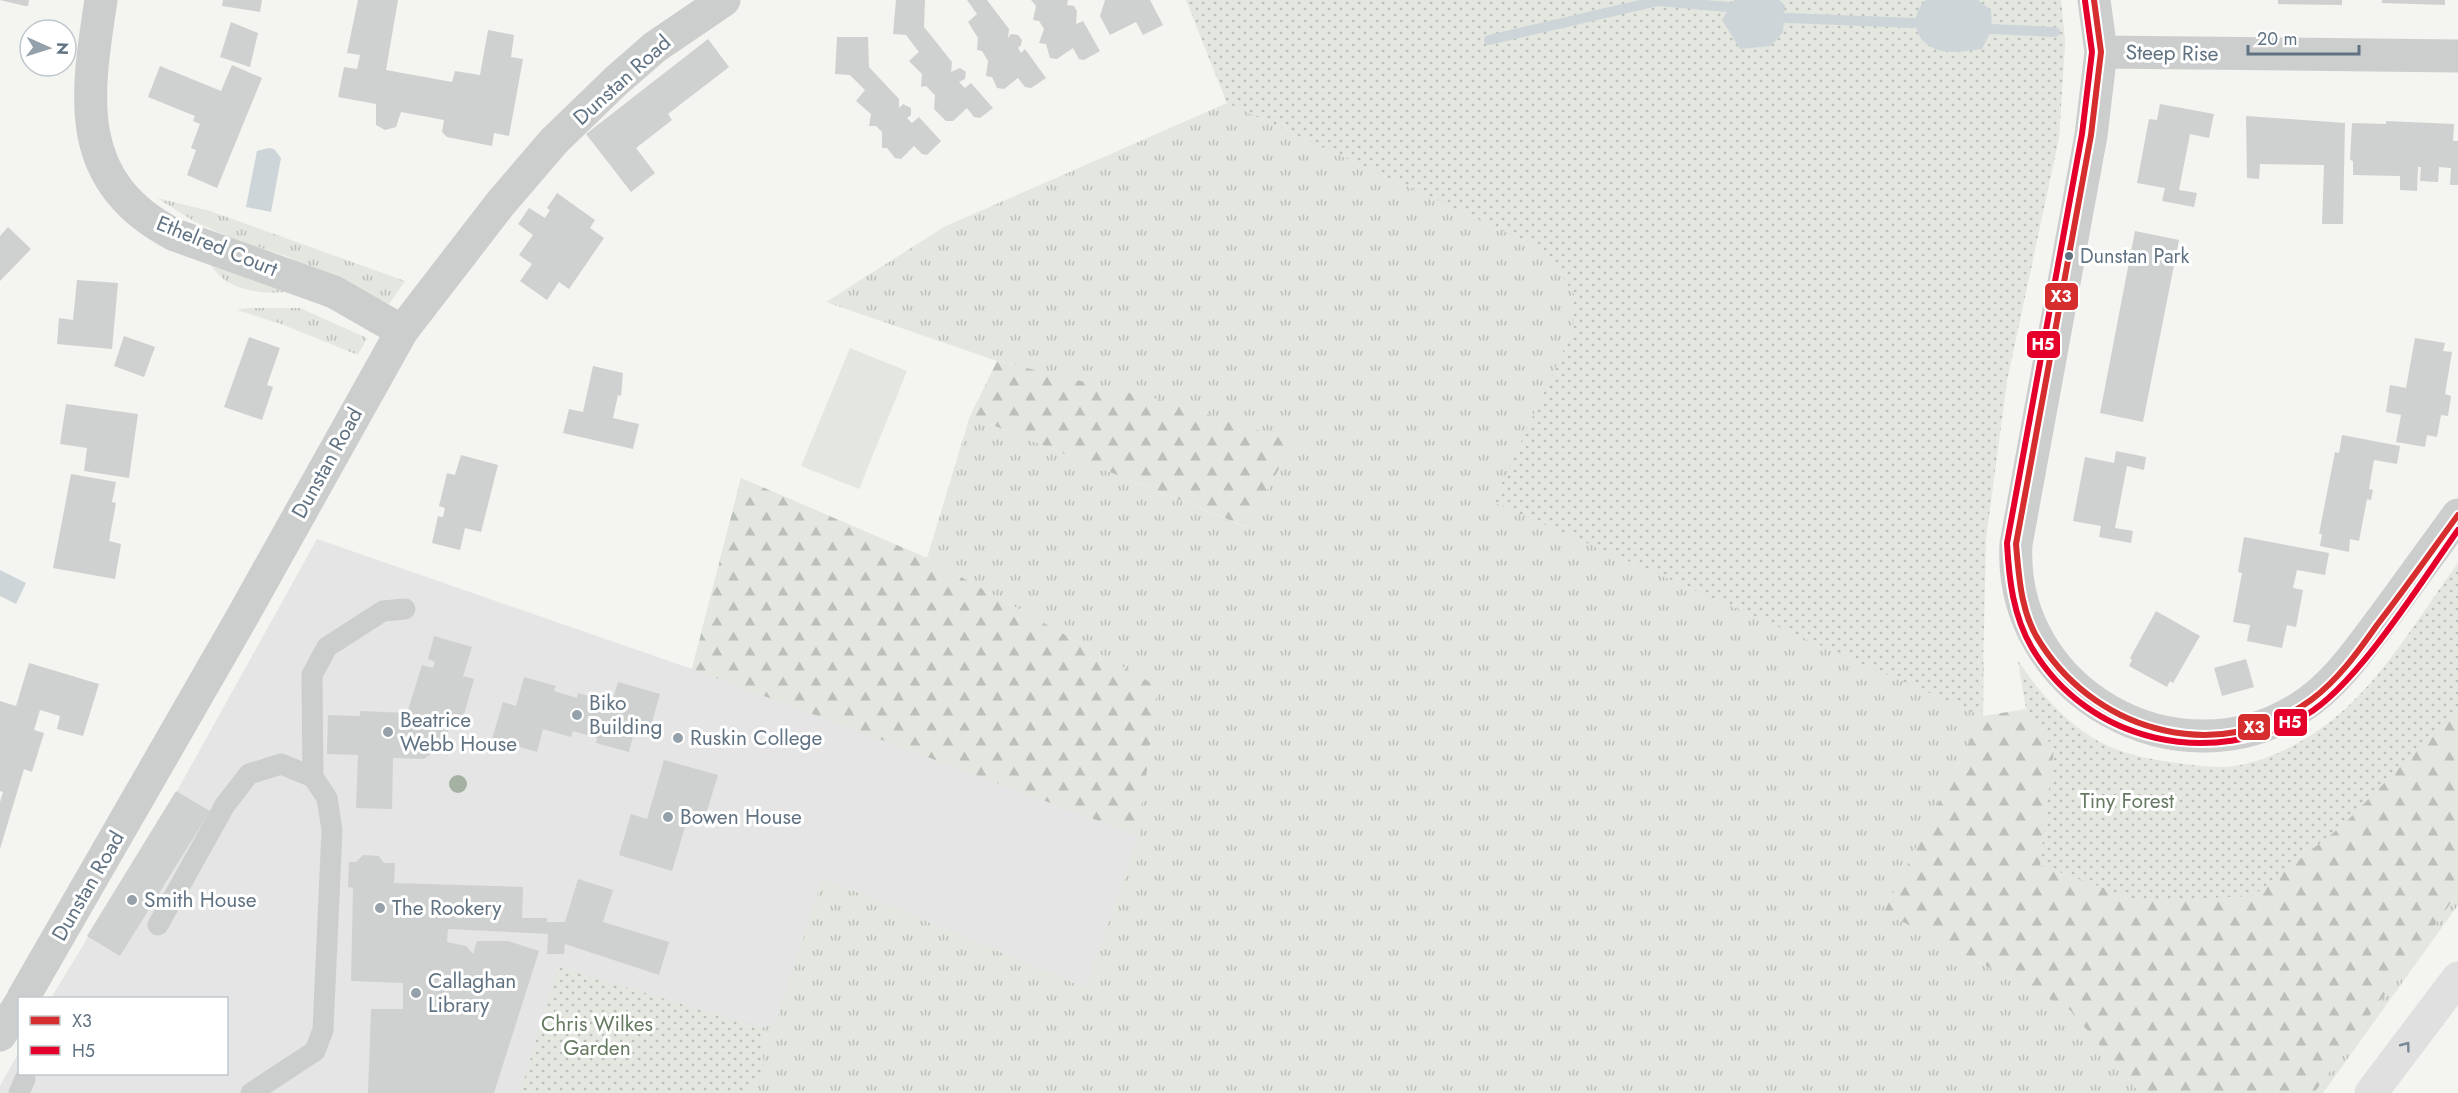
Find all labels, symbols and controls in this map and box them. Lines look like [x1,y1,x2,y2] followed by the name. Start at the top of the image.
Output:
[18,18,78,78] north arrow
[2248,18,2359,56] scale bar
[2257,26,2297,52] text: 20 m
[566,28,678,132] street label: Dunstan Road
[2125,37,2219,69] street label: Steep Rise
[51,42,74,56] text: N
[152,208,282,284] street label: Ethelred Court
[2080,242,2189,271] place label: Dunstan Park
[2063,250,2075,262] marker: Dunstan Park
[2044,282,2079,311] line badge: X3
[2051,285,2072,308] text: X3
[2026,330,2061,359] line badge: H5
[2032,333,2054,356] text: H5
[284,402,370,524] street label: Dunstan Road
[589,688,662,742] place label: Biko Building
[400,705,517,759] place label: Beatrice Webb House
[570,708,584,722] marker: Biko Building
[2273,708,2308,737] line badge: H5
[2279,711,2301,734] text: H5
[2237,713,2271,741] line badge: X3
[2244,716,2265,739] text: X3
[690,723,823,753] place label: Ruskin College
[381,725,395,739] marker: Beatrice Webb House
[671,731,685,745] marker: Ruskin College
[2080,786,2174,816] park label: Tiny Forest
[680,802,802,832] place label: Bowen House
[661,810,675,824] marker: Bowen House
[44,825,132,947] street label: Dunstan Road
[144,885,257,915] place label: Smith House
[125,893,139,907] marker: Smith House
[392,893,502,923] place label: The Rookery
[373,901,387,915] marker: The Rookery
[428,966,516,1020] place label: Callaghan Library
[409,986,423,1000] marker: Callaghan Library
[18,997,228,1075] legend
[72,1008,92,1034] text: X3
[541,1009,653,1063] park label: Chris Wilkes Garden
[72,1038,95,1064] text: H5
[2399,1042,2410,1053] one-way arrow

